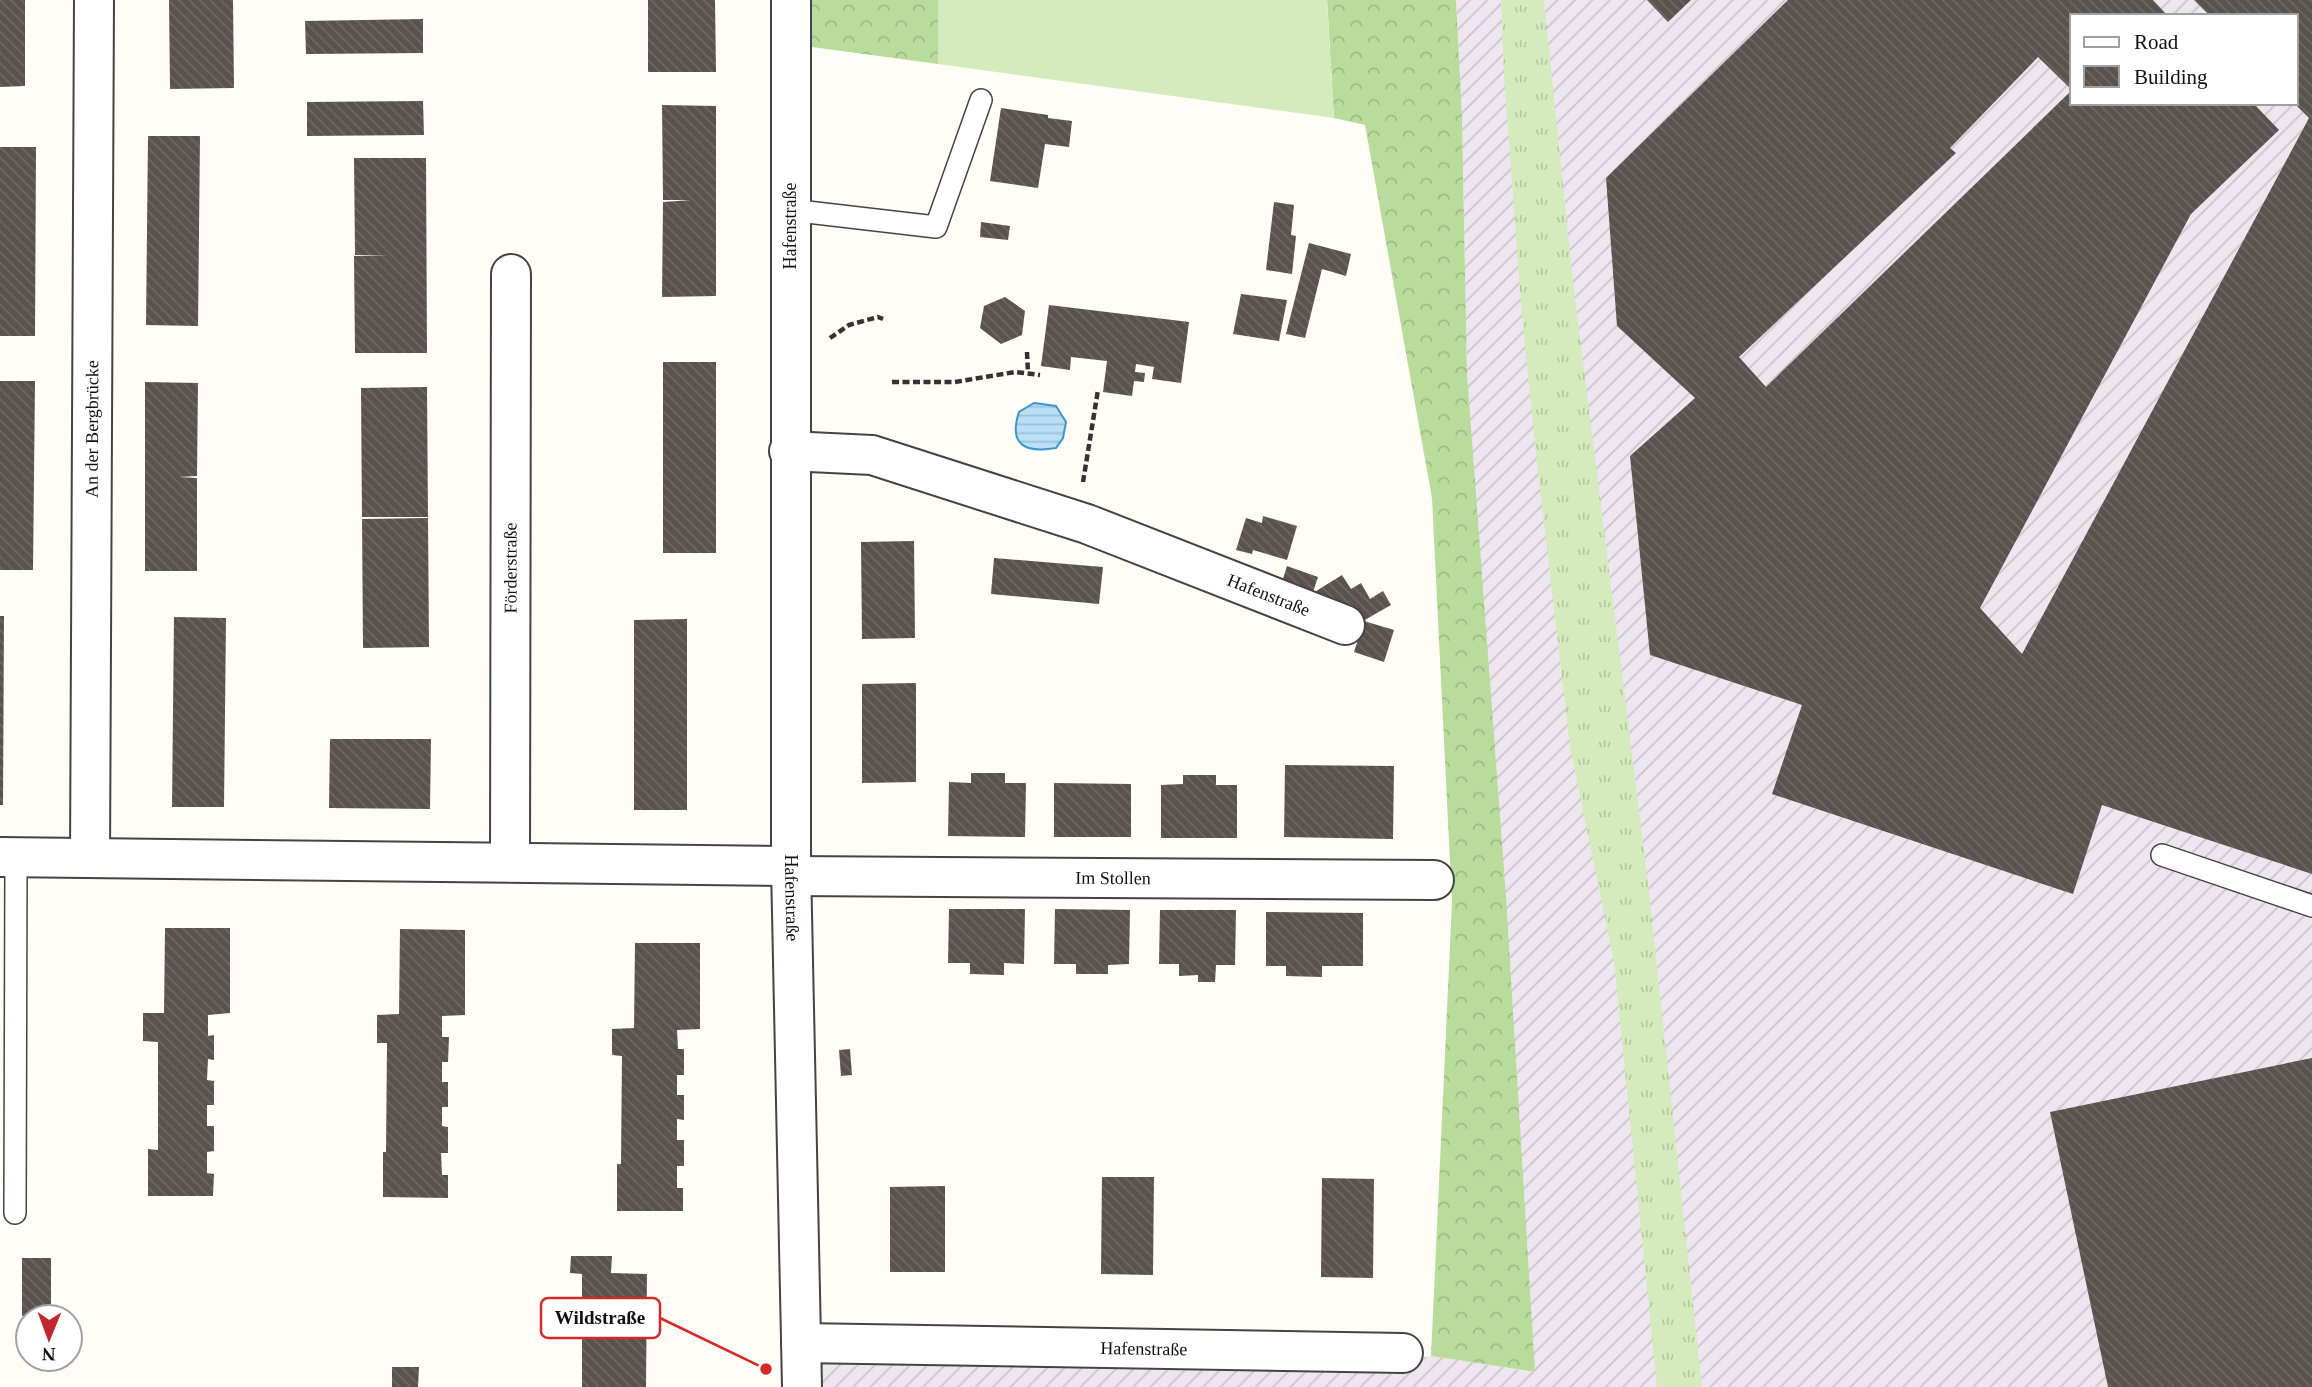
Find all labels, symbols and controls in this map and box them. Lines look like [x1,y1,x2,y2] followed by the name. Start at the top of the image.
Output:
[2070,14,2298,105] legend
[2134,30,2179,54] text: Road
[2134,65,2208,89] text: Building
[780,183,800,269] street label: Hafenstraße
[82,360,102,498] street label: An der Bergbrücke
[500,522,521,614] street label: Förderstraße
[1225,570,1313,620] street label: Hafenstraße
[781,854,803,942] street label: Hafenstraße
[1075,868,1151,888] street label: Im Stollen
[541,1298,660,1338] callout: Wildstraße
[14,1303,84,1373] north arrow
[555,1307,645,1328] text: Wildstraße
[1100,1338,1188,1359] street label: Hafenstraße
[41,1344,56,1365] text: N

